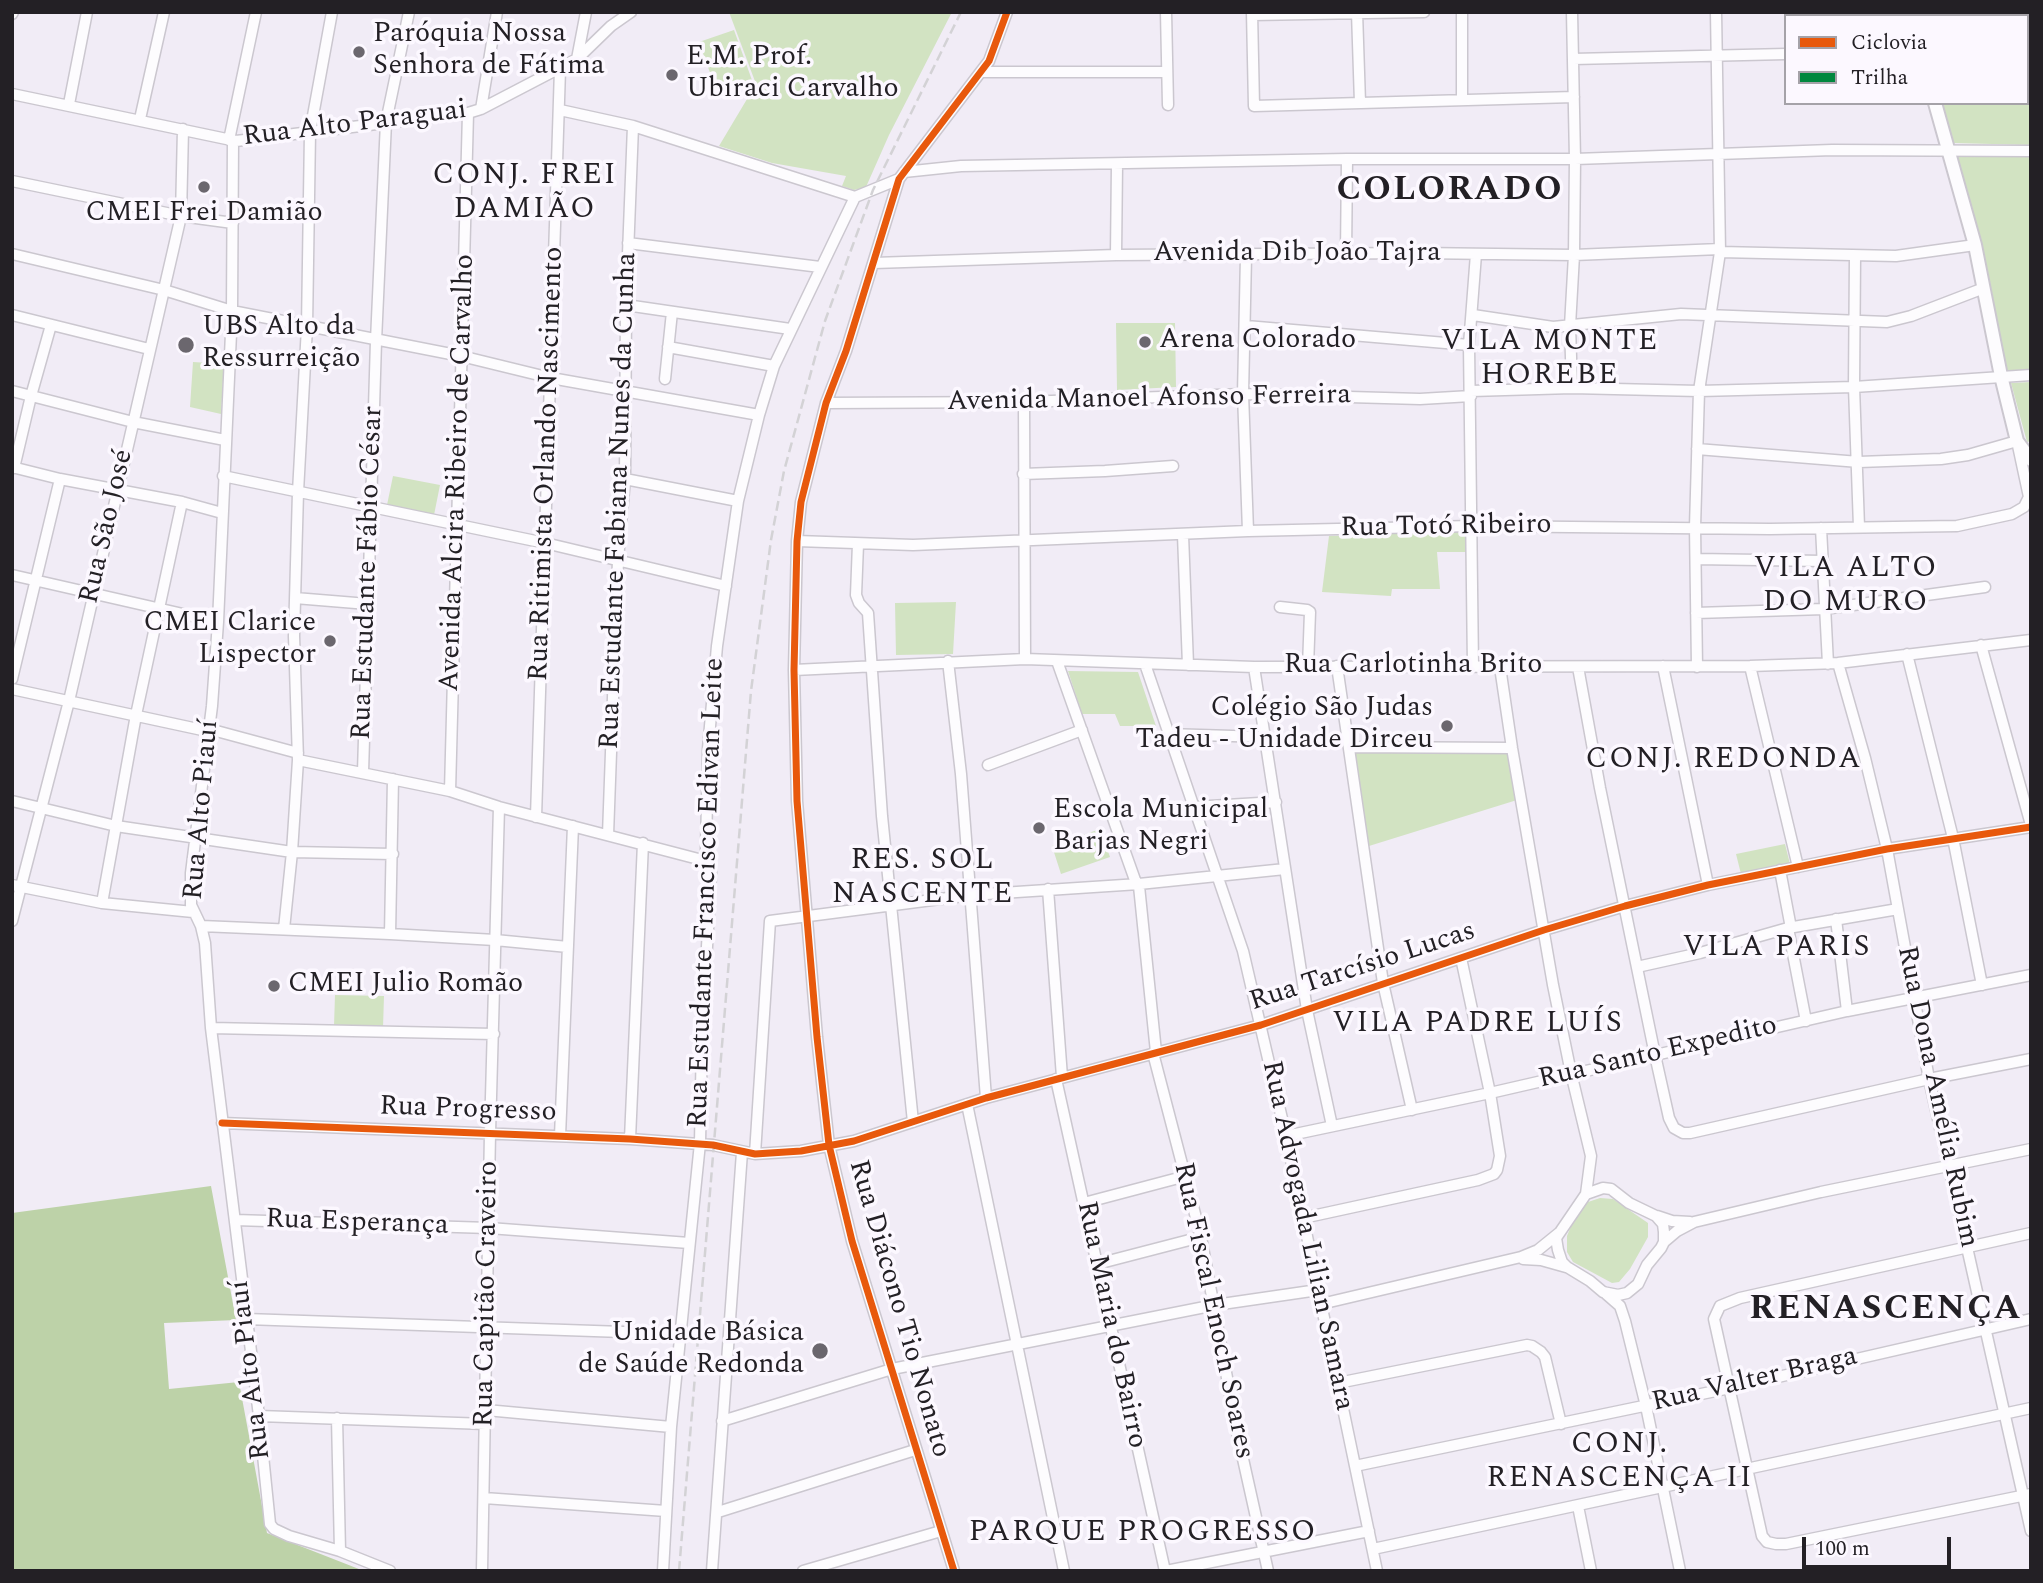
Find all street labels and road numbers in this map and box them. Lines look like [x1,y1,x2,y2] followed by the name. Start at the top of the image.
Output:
[241,95,469,155] street label: Rua Alto Paraguai
[1153,238,1441,272] street label: Avenida Dib João Tajra
[524,246,572,682] street label: Rua Ritimista Orlando Nascimento
[595,252,645,750] street label: Rua Estudante Fabiana Nunes da Cunha
[435,254,483,692] street label: Avenida Alcira Ribeiro de Carvalho
[947,380,1351,420] street label: Avenida Manoel Afonso Ferreira
[346,405,392,741] street label: Rua Estudante Fábio César
[74,447,142,607] street label: Rua São José
[1340,509,1552,547] street label: Rua Totó Ribeiro
[1284,650,1542,684] street label: Rua Carlotinha Brito
[683,657,733,1129] street label: Rua Estudante Francisco Edivan Leite
[178,719,228,901] street label: Rua Alto Piauí
[1246,916,1480,1020] street label: Rua Tarcísio Lucas
[1888,943,1984,1251] street label: Rua Dona Amélia Rubim
[1536,1010,1780,1098] street label: Rua Santo Expedito
[1252,1058,1360,1414] street label: Rua Advogada Lilian Samara
[379,1091,557,1131] street label: Rua Progresso
[839,1156,957,1462] street label: Rua Diácono Tio Nonato
[469,1160,507,1428] street label: Rua Capitão Craveiro
[1164,1160,1260,1462] street label: Rua Fiscal Enoch Soares
[1067,1198,1153,1452] street label: Rua Maria do Bairro
[265,1204,449,1244] street label: Rua Esperança
[224,1278,280,1462] street label: Rua Alto Piauí
[1649,1341,1861,1421] street label: Rua Valter Braga

